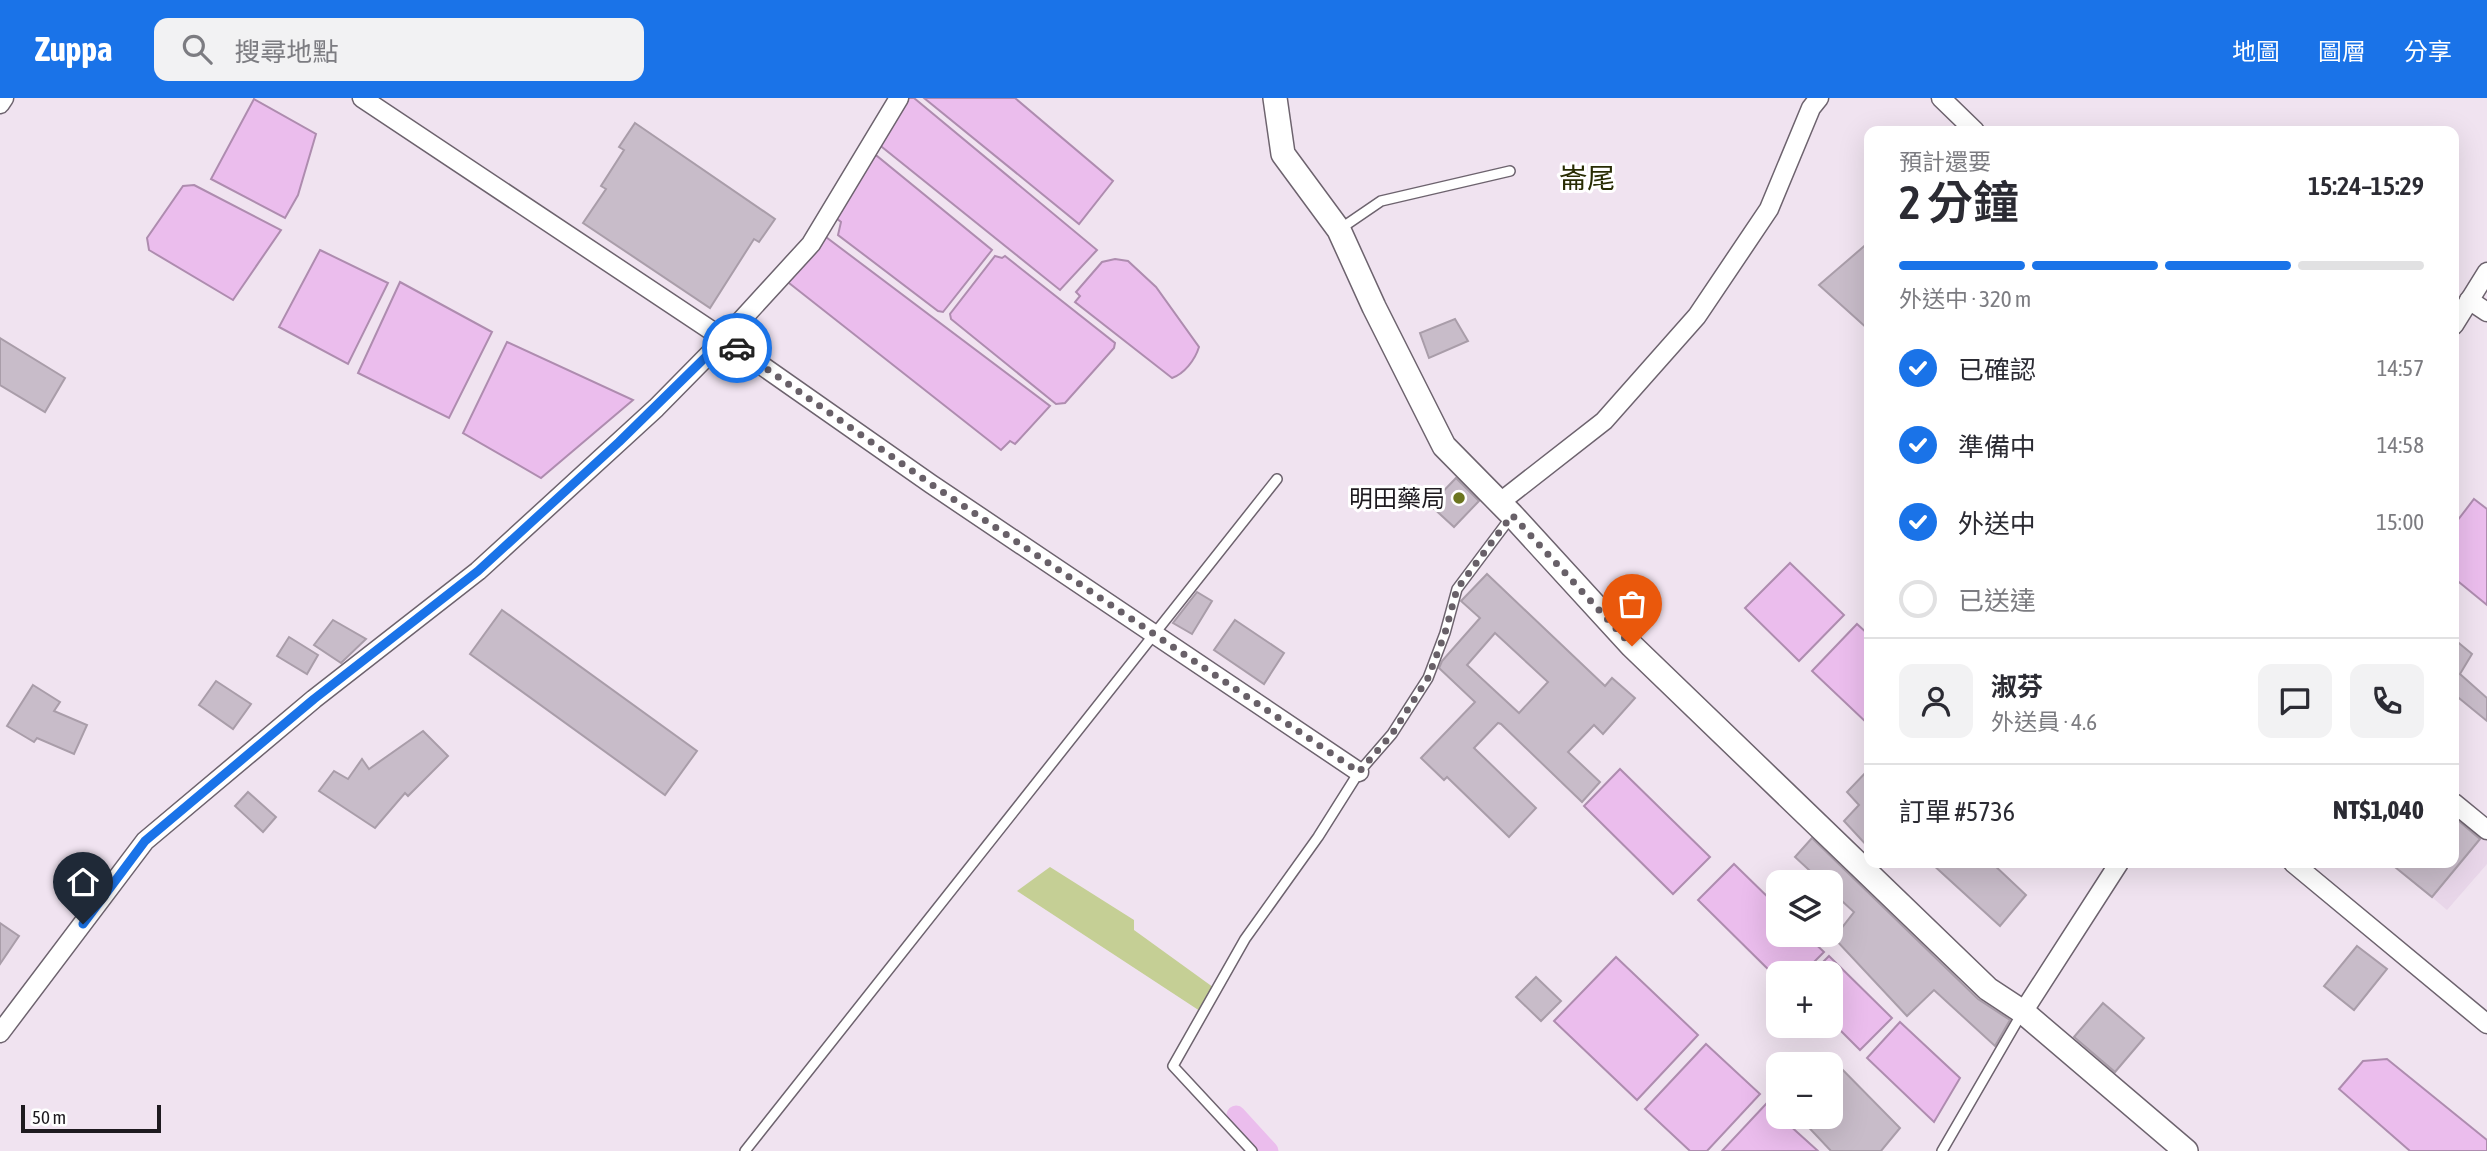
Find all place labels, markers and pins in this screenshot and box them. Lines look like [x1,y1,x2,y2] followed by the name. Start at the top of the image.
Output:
[1349,485,1445,512] place label: 明田藥局
[1451,490,1467,506] marker: 明田藥局
[1602,574,1662,646] pin
[53,852,113,924] pin

